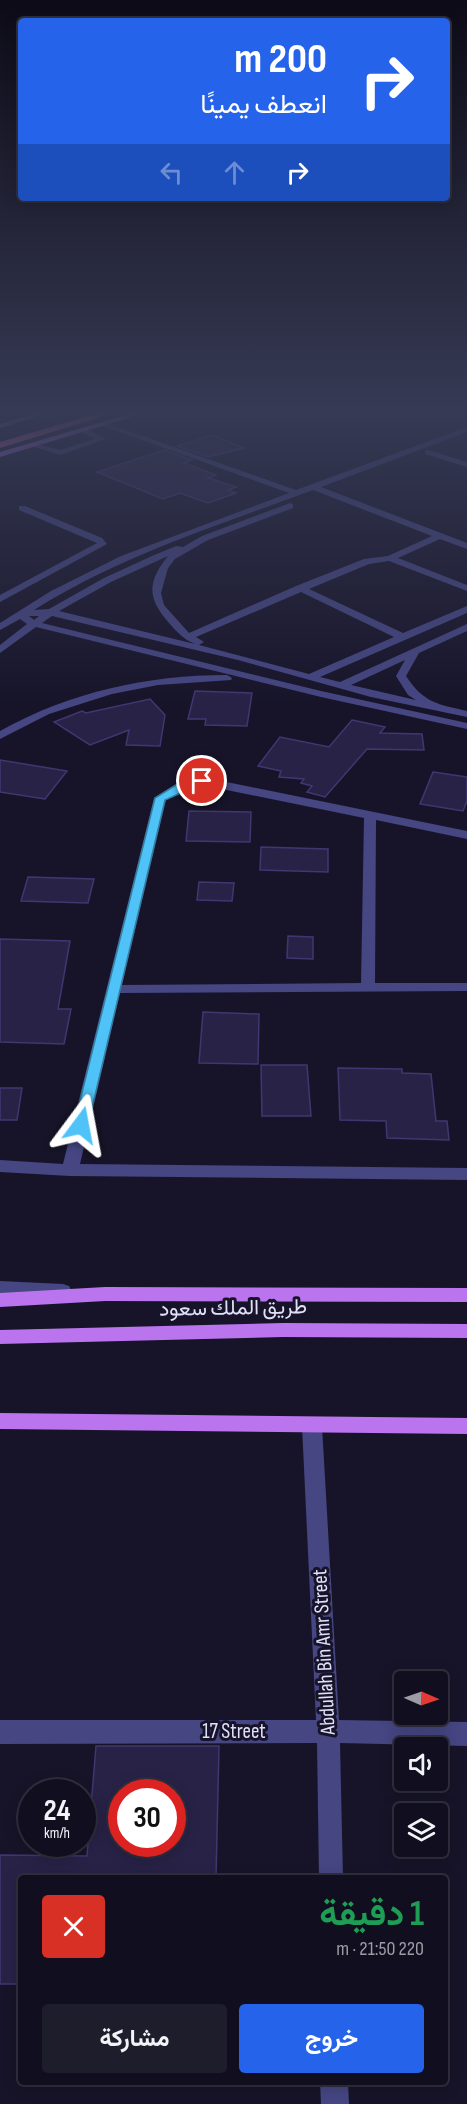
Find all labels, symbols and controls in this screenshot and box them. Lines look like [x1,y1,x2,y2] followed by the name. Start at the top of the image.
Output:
[234,34,327,85] text: 200 m
[348,42,426,120] icon: right
[200,89,327,121] text: انعطف يمينًا
[155,156,188,189] icon: left
[218,156,251,189] icon: ahead
[281,156,314,189] icon: right
[176,755,227,806] pin
[185,764,218,797] icon: arrive
[49,1093,113,1157] position arrow
[159,1294,307,1322] street label: طريق الملك سعود
[307,1569,341,1736] street label: Abdullah Bin Amr Street
[394,1671,448,1725] north arrow
[394,1671,448,1857] map controls
[202,1719,266,1744] street label: 17 Street
[394,1737,448,1791] button: sound
[108,1779,186,1857] speed limit sign: 30
[44,1793,70,1829] text: 24
[394,1803,448,1857] button: layers
[44,1824,70,1843] text: km/h
[319,1893,424,1936] text: 1 دقيقة
[42,1895,105,1958] button: close
[336,1937,424,1961] text: 220 m · 21:50
[42,2004,227,2073] button: مشاركة
[239,2004,424,2073] button: خروج

